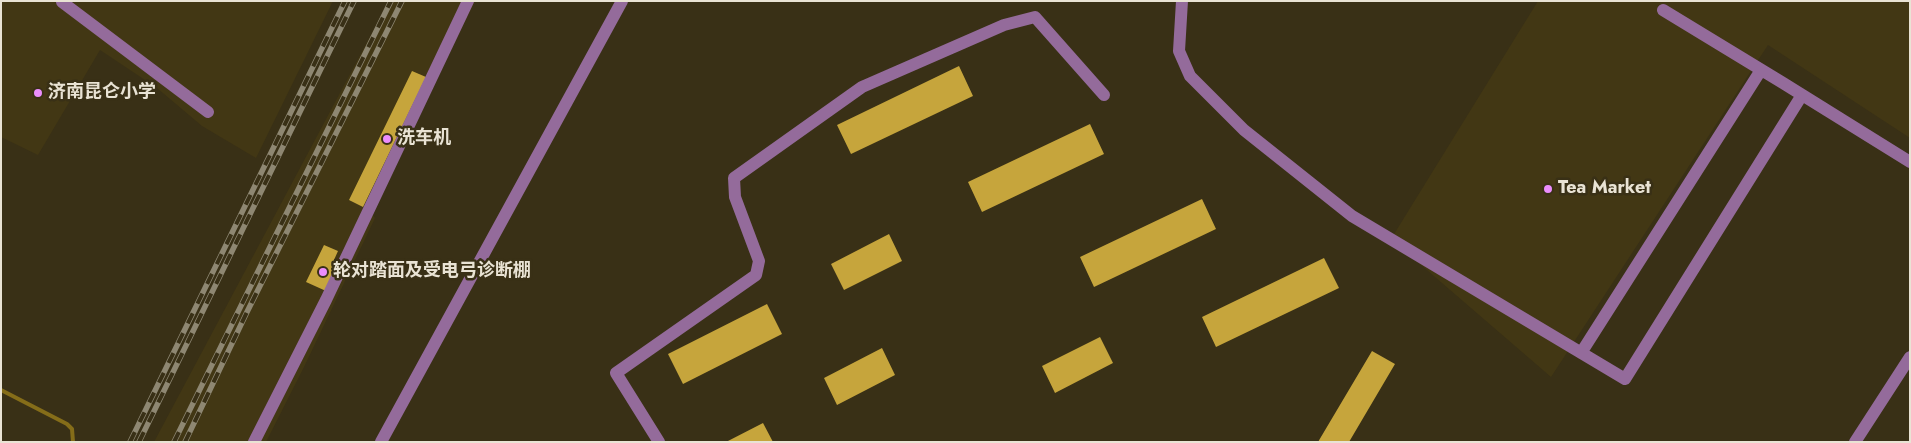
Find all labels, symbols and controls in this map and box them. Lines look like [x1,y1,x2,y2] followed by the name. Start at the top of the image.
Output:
[48,82,156,104] place label: 济南昆仑小学
[32,87,44,99] marker: 济南昆仑小学
[397,128,451,150] place label: 洗车机
[381,133,393,145] marker: 洗车机
[1558,178,1651,200] place label: Tea Market
[1542,183,1554,195] marker: Tea Market
[333,261,531,283] place label: 轮对踏面及受电弓诊断棚
[317,266,329,278] marker: 轮对踏面及受电弓诊断棚

